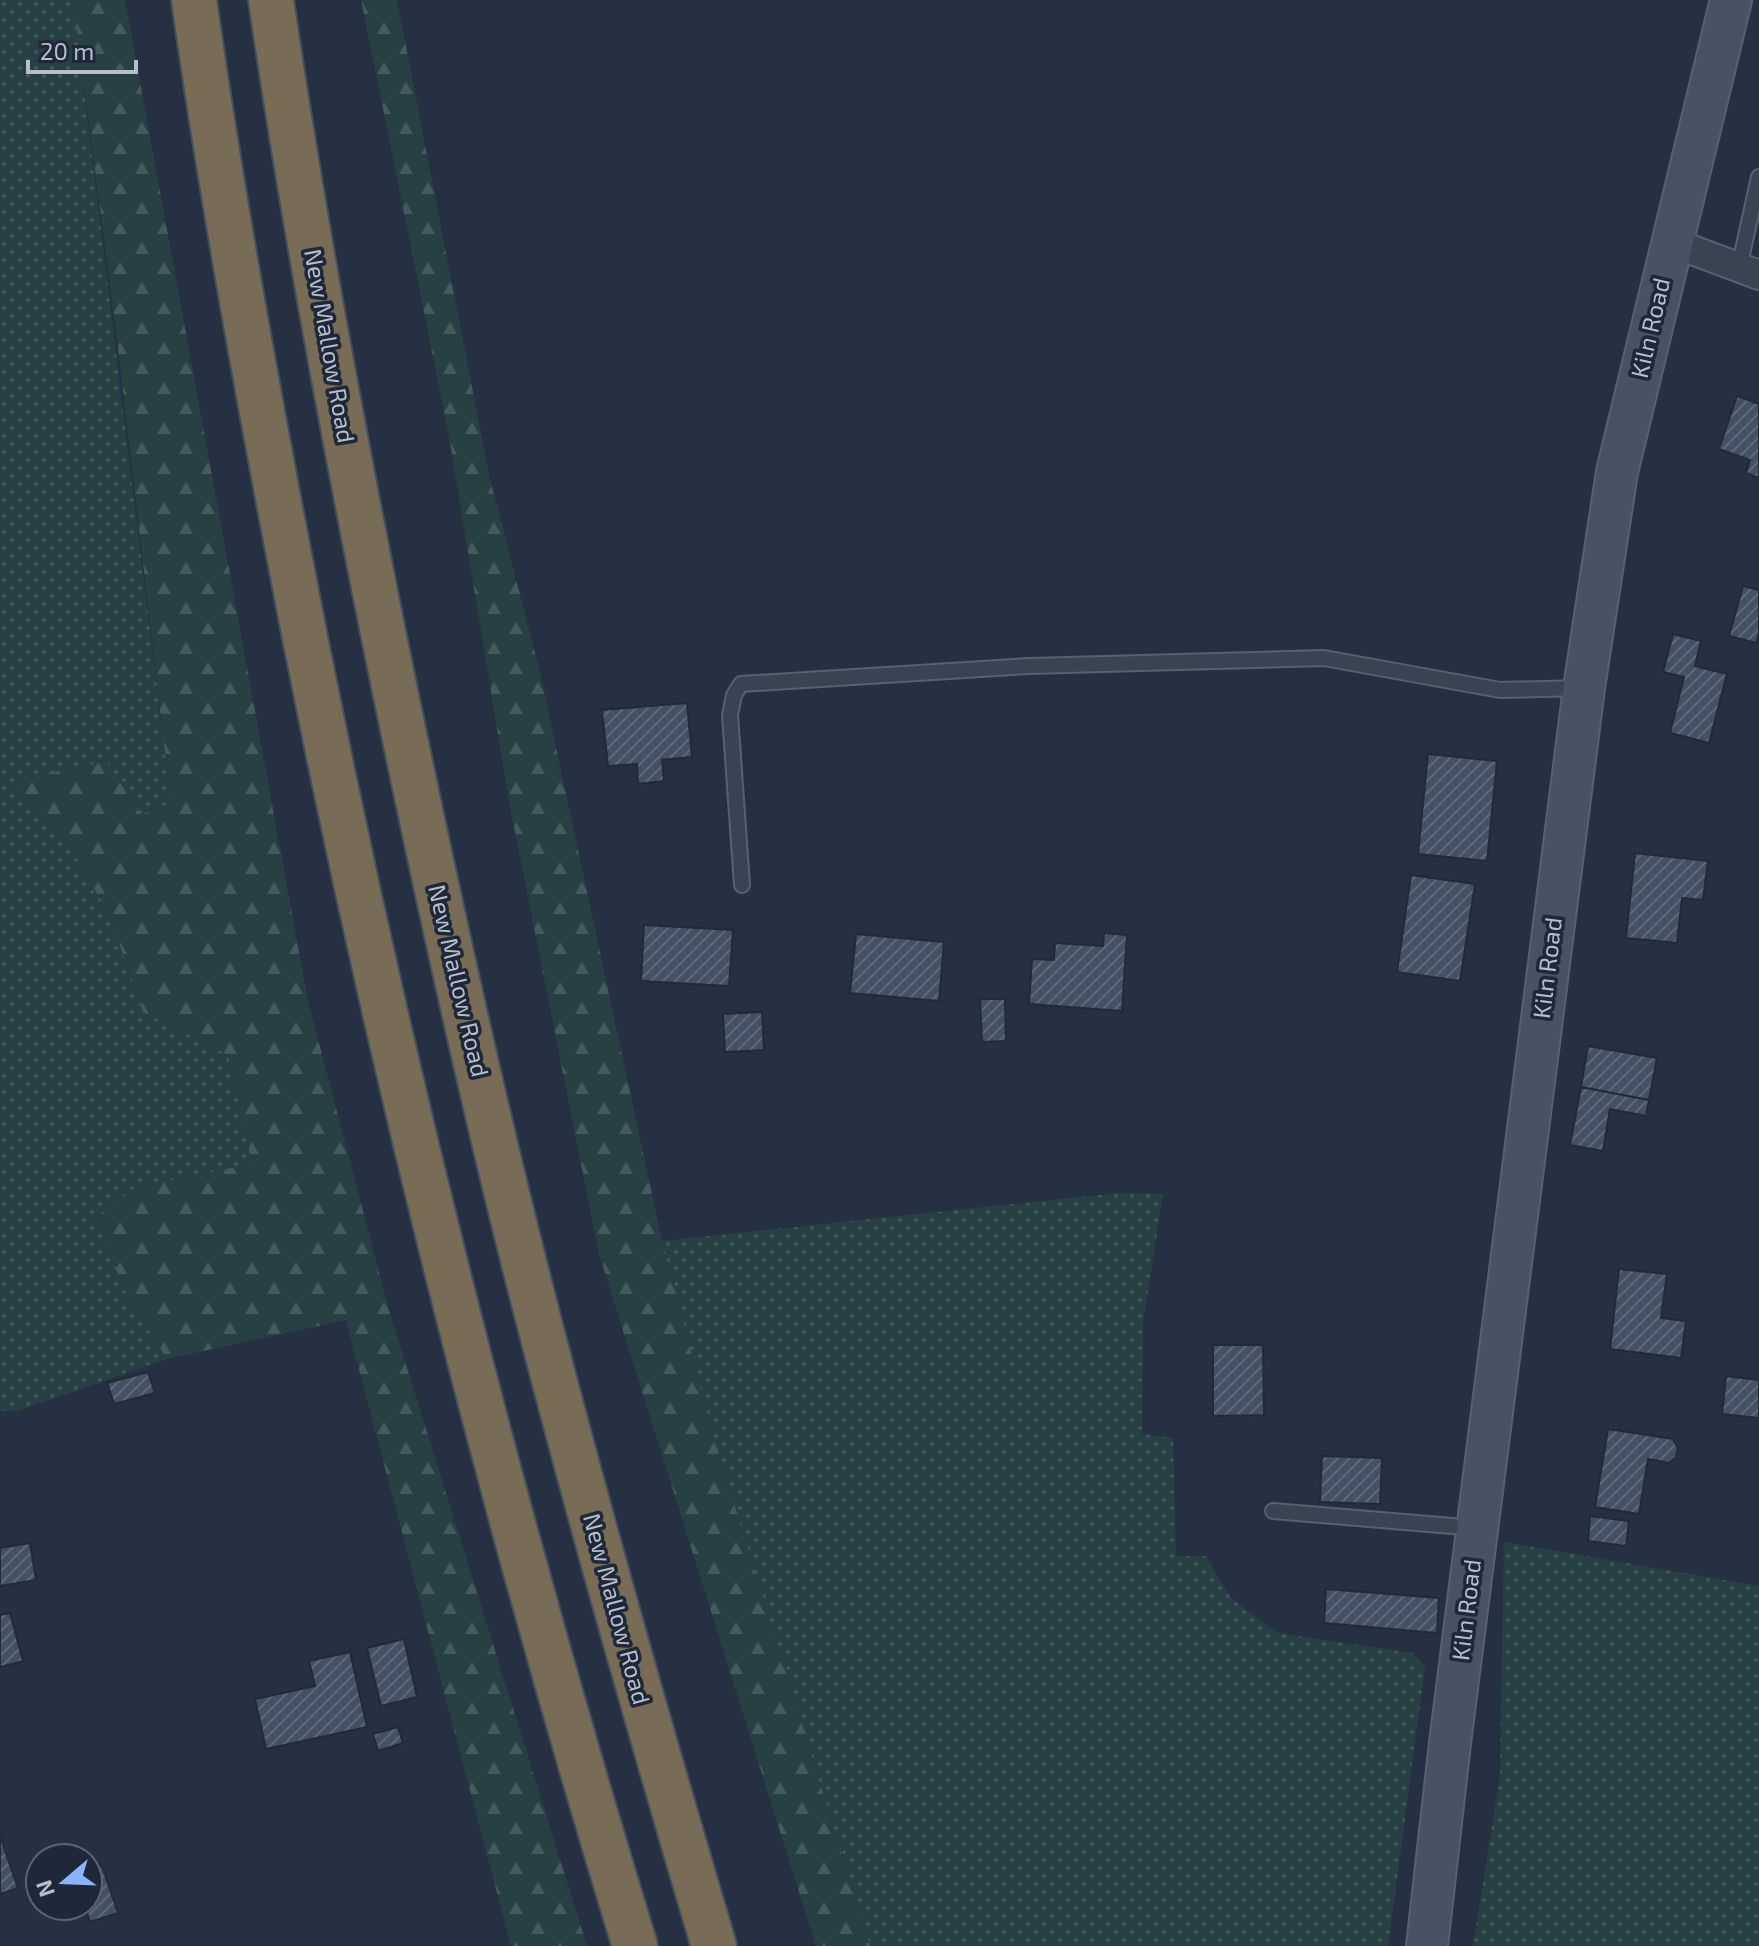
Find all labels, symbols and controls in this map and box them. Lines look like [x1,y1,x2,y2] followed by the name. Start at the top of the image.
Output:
[28,24,136,74] scale bar
[40,36,94,65] text: 20 m
[299,247,362,445] street label: New Mallow Road
[1624,275,1675,381] street label: Kiln Road
[423,882,496,1080] street label: New Mallow Road
[1526,916,1567,1020] street label: Kiln Road
[578,1510,657,1707] street label: New Mallow Road
[1445,1558,1486,1662] street label: Kiln Road
[24,1842,104,1922] north arrow
[29,1877,59,1901] text: N

